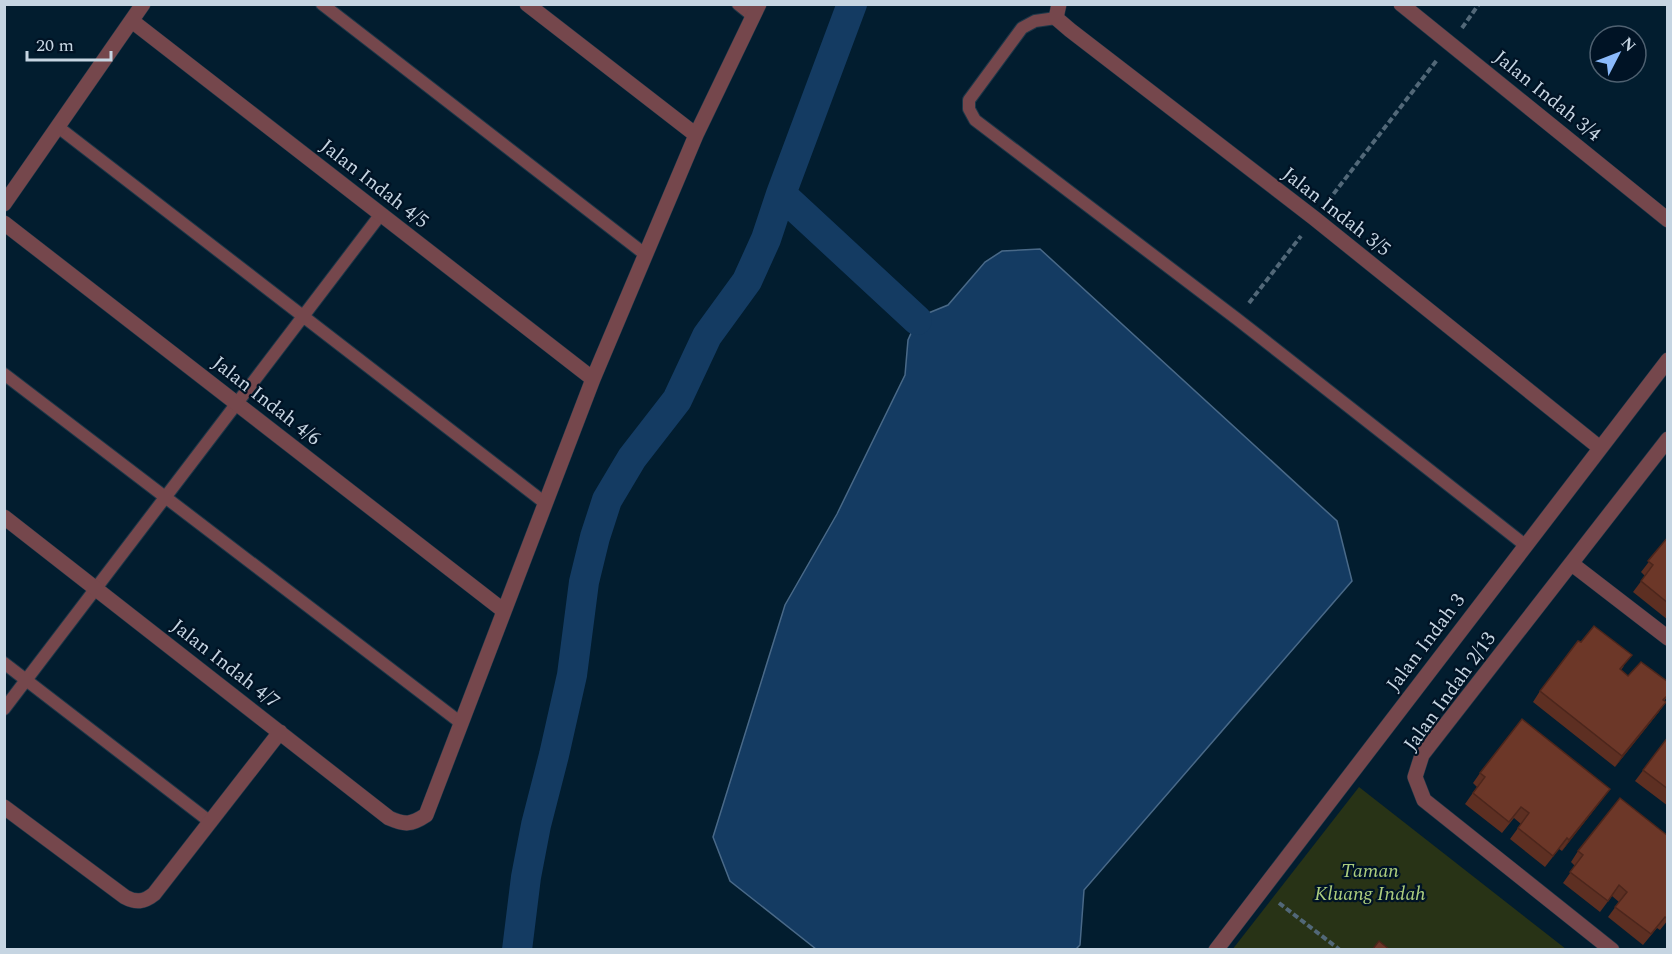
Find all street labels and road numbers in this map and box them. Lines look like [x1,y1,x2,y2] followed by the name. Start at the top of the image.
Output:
[1487,43,1608,149] street label: Jalan Indah 3/4
[313,132,435,236] street label: Jalan Indah 4/5
[1275,160,1397,264] street label: Jalan Indah 3/5
[205,349,327,453] street label: Jalan Indah 4/6
[1379,587,1473,698] street label: Jalan Indah 3
[164,612,286,716] street label: Jalan Indah 4/7
[1396,626,1503,757] street label: Jalan Indah 2/13

